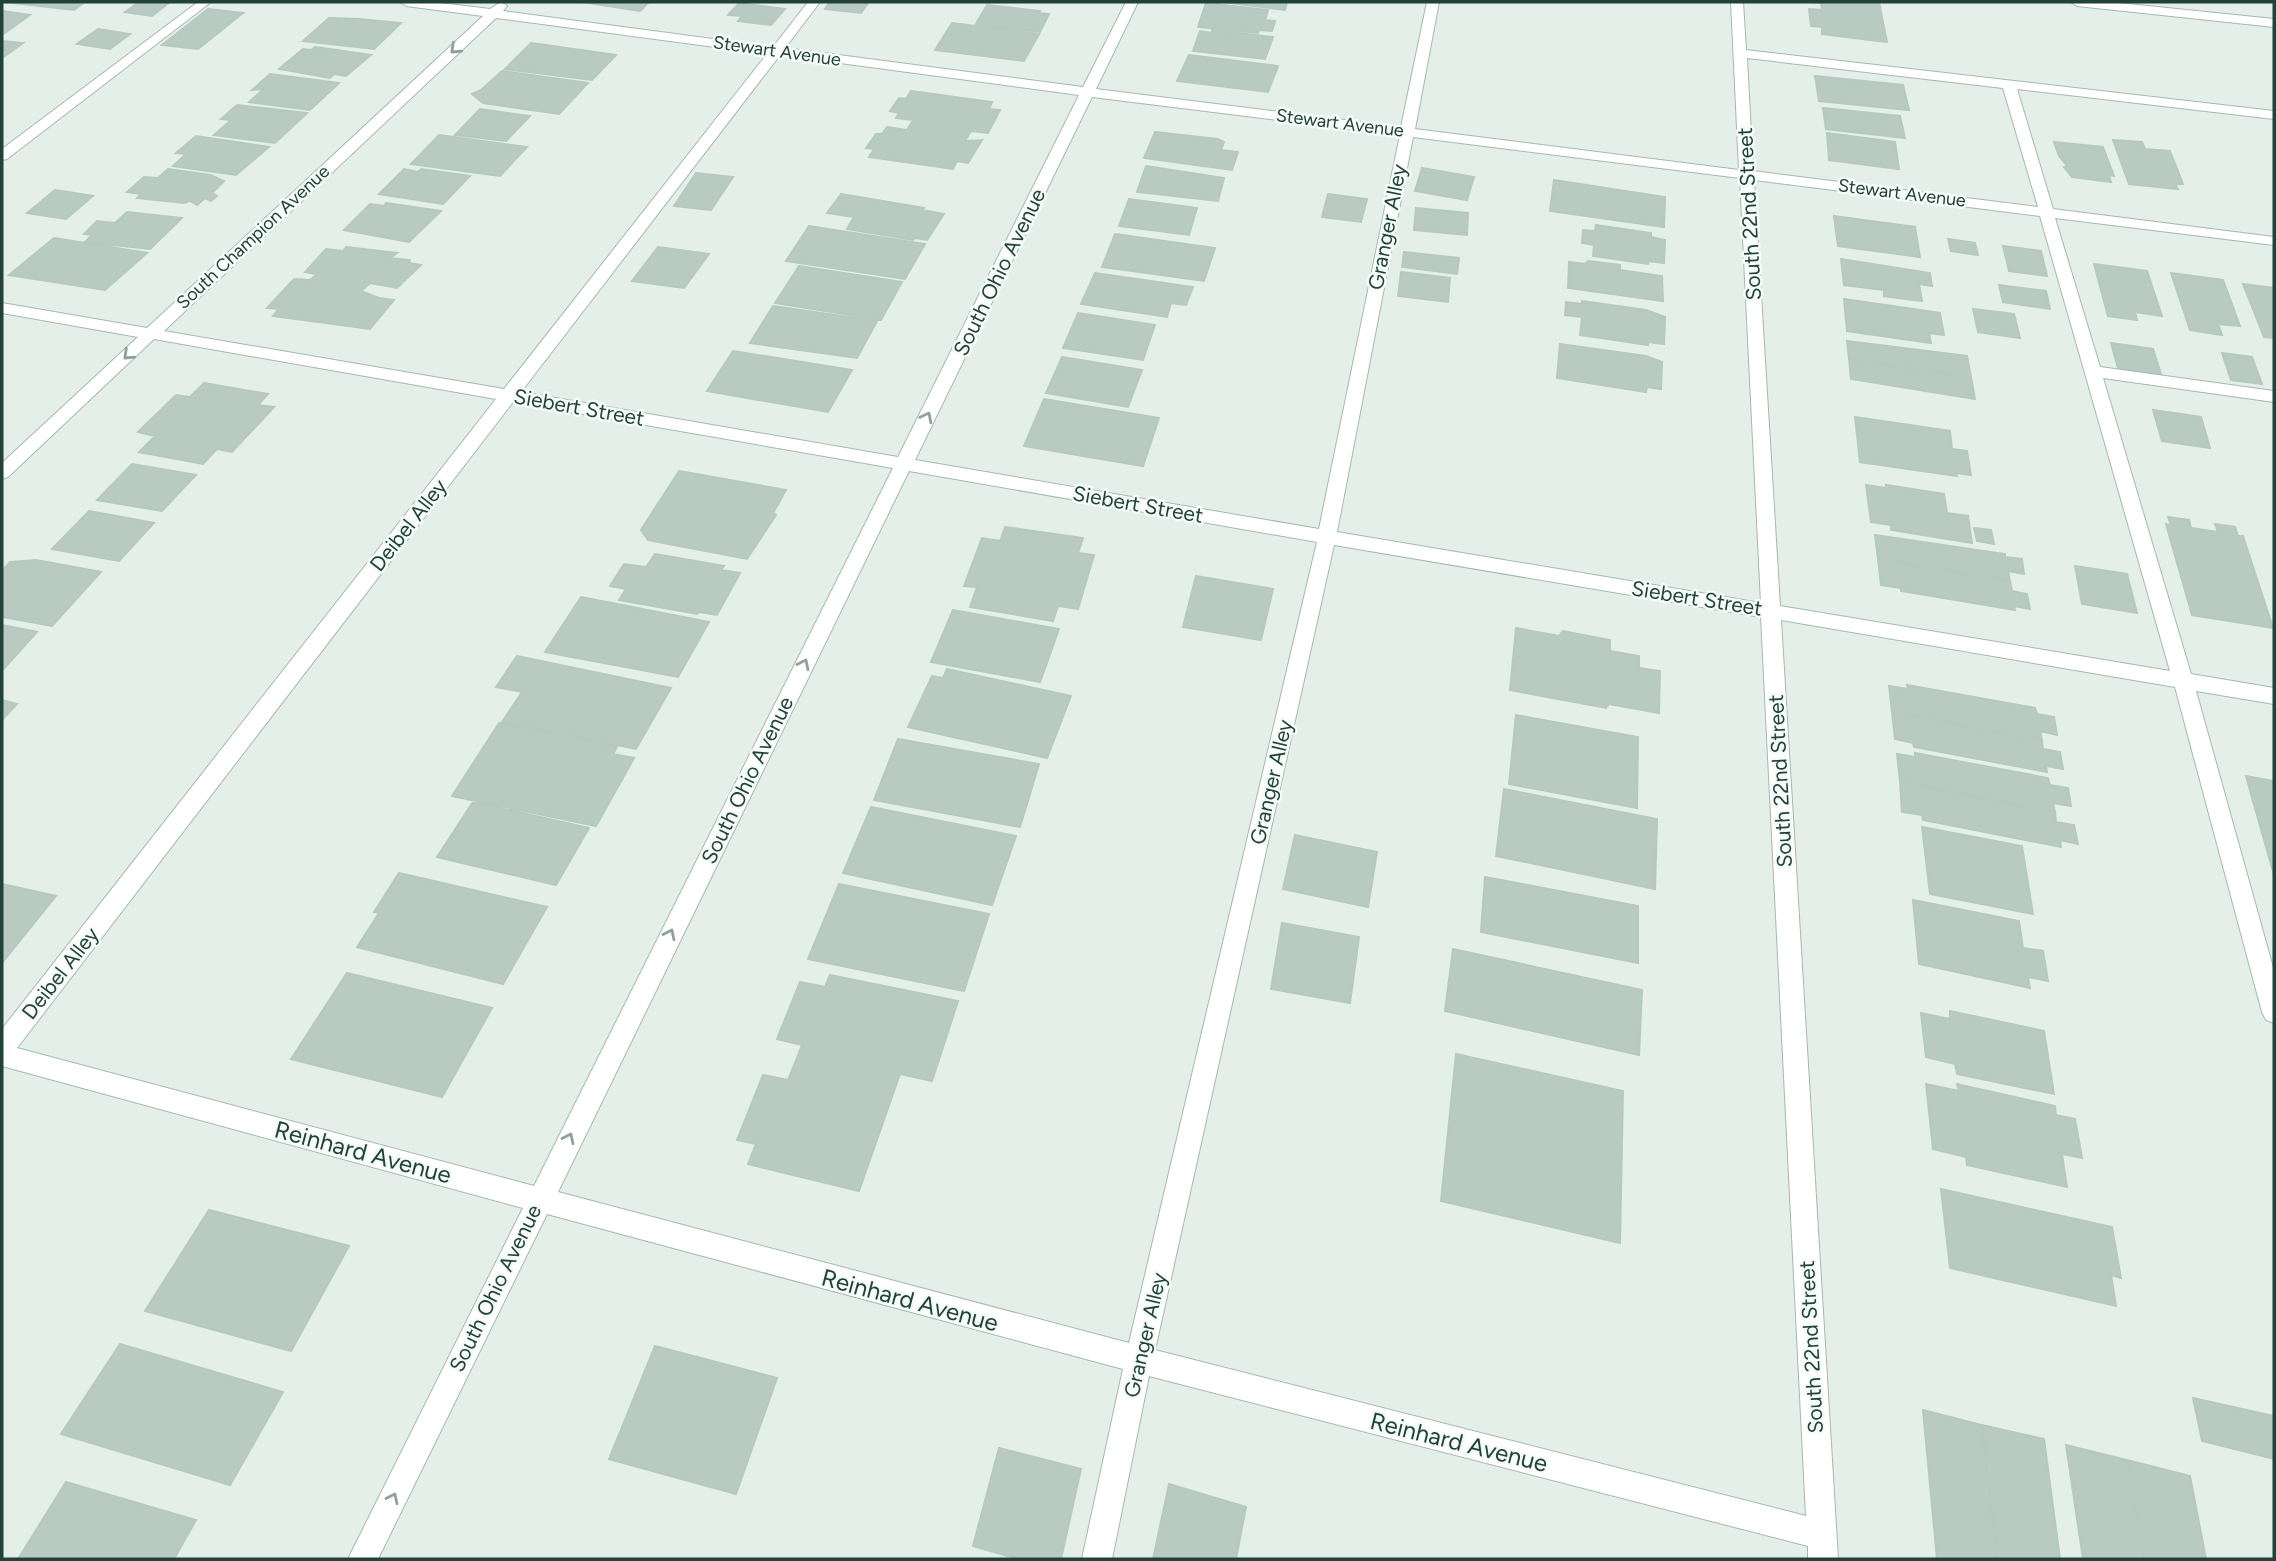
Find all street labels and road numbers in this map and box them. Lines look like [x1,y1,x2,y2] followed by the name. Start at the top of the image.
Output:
[712,31,842,71] street label: Stewart Avenue
[1275,104,1405,142] street label: Stewart Avenue
[1732,127,1766,301] street label: South 22nd Street
[172,160,334,314] street label: South Champion Avenue
[1363,162,1411,292] street label: Granger Alley
[1837,174,1967,212] street label: Stewart Avenue
[948,184,1050,360] street label: South Ohio Avenue
[512,383,646,431] street label: Siebert Street
[364,474,452,576] street label: Deibel Alley
[1071,480,1205,528] street label: Siebert Street
[1630,575,1764,621] street label: Siebert Street
[696,692,798,868] street label: South Ohio Avenue
[1763,694,1797,868] street label: South 22nd Street
[1245,717,1297,847] street label: Granger Alley
[16,922,104,1024] street label: Deibel Alley
[271,1114,455,1190] street label: Reinhard Avenue
[444,1200,546,1376] street label: South Ohio Avenue
[1794,1260,1828,1434] street label: South 22nd Street
[818,1262,1002,1338] street label: Reinhard Avenue
[1119,1270,1171,1400] street label: Granger Alley
[1367,1406,1551,1478] street label: Reinhard Avenue

